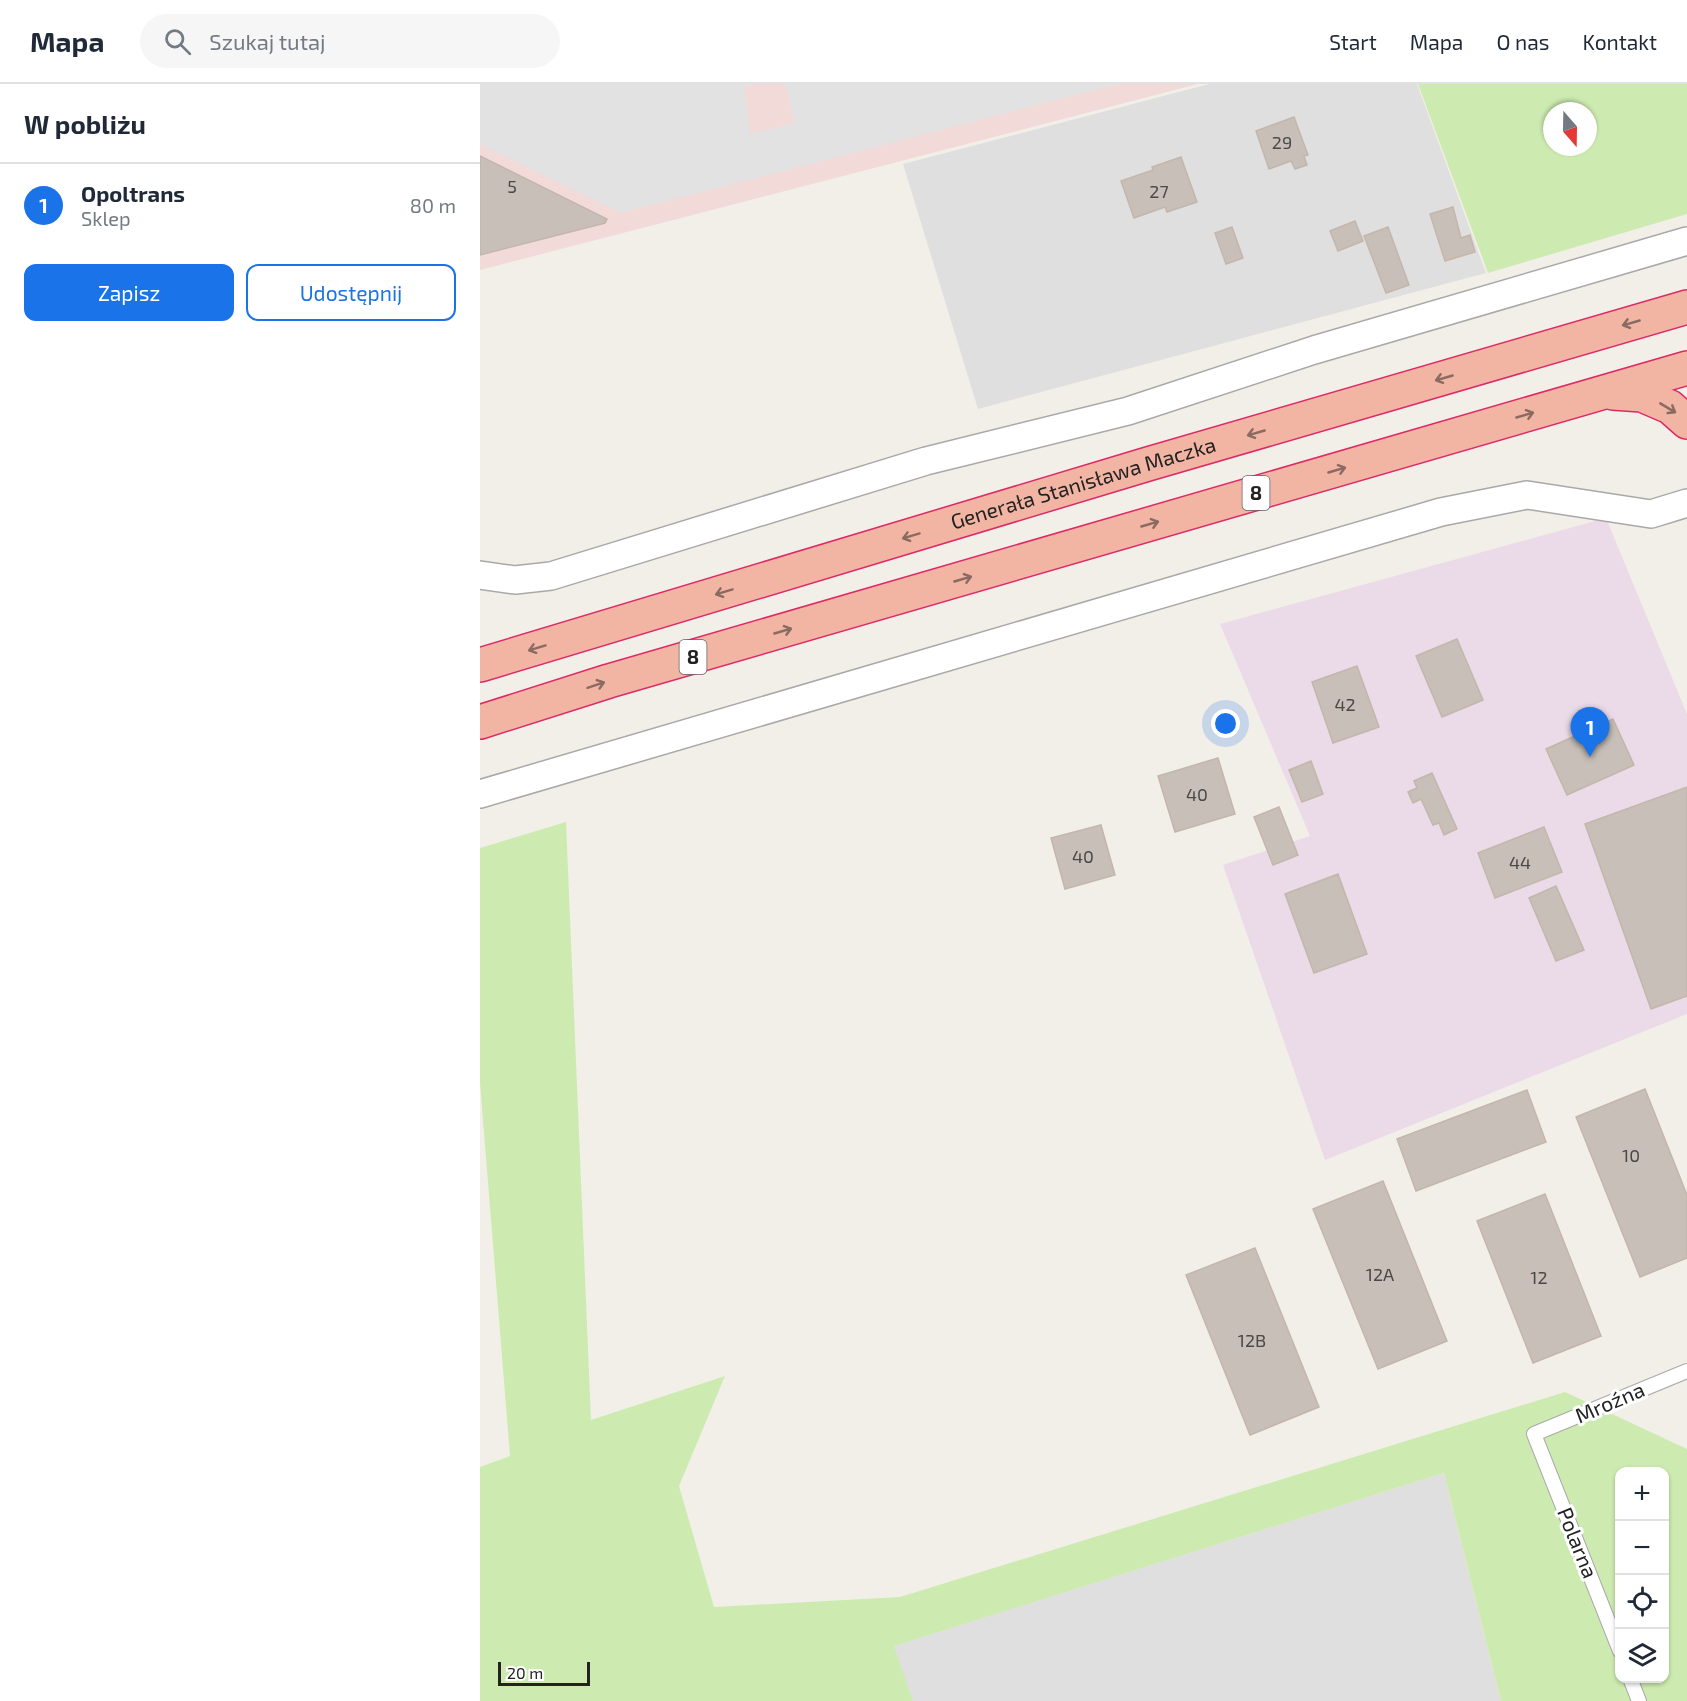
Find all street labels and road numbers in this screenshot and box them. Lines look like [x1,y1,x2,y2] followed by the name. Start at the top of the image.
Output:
[947,431,1218,534] street label: Generała Stanisława Maczka
[1242,476,1270,510] road number: 8
[680,640,706,674] road number: 8
[1571,1376,1648,1427] street label: Mroźna
[1553,1503,1604,1581] street label: Polarna

